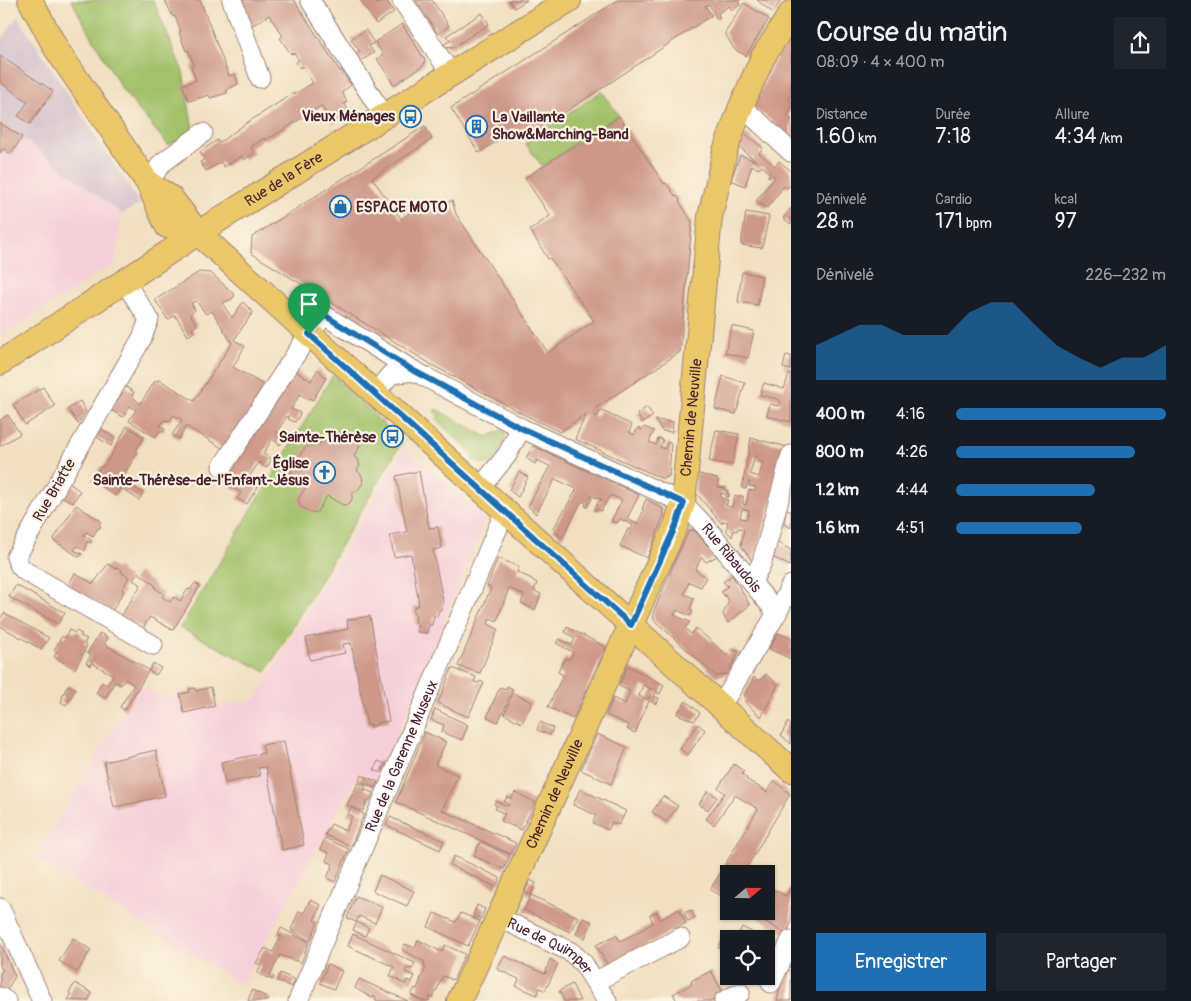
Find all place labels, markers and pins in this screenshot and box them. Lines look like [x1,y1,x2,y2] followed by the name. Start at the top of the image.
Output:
[399,104,423,128] bus stop icon: Vieux Ménages
[302,107,395,126] place label: Vieux Ménages
[492,108,629,144] place label: La Vaillante Show&Marching-Band
[464,114,488,138] building icon: La Vaillante Show&Marching-Band
[328,195,352,219] shop icon: ESPACE MOTO
[356,198,448,217] place label: ESPACE MOTO
[288,283,330,334] pin
[380,425,404,449] bus stop icon: Sainte-Thérèse
[279,428,377,447] place label: Sainte-Thérèse
[93,454,310,490] place label: Église Sainte-Thérèse-de-l'Enfant-Jésus
[313,460,337,484] church icon: Église Sainte-Thérèse-de-l'Enfant-Jésus

